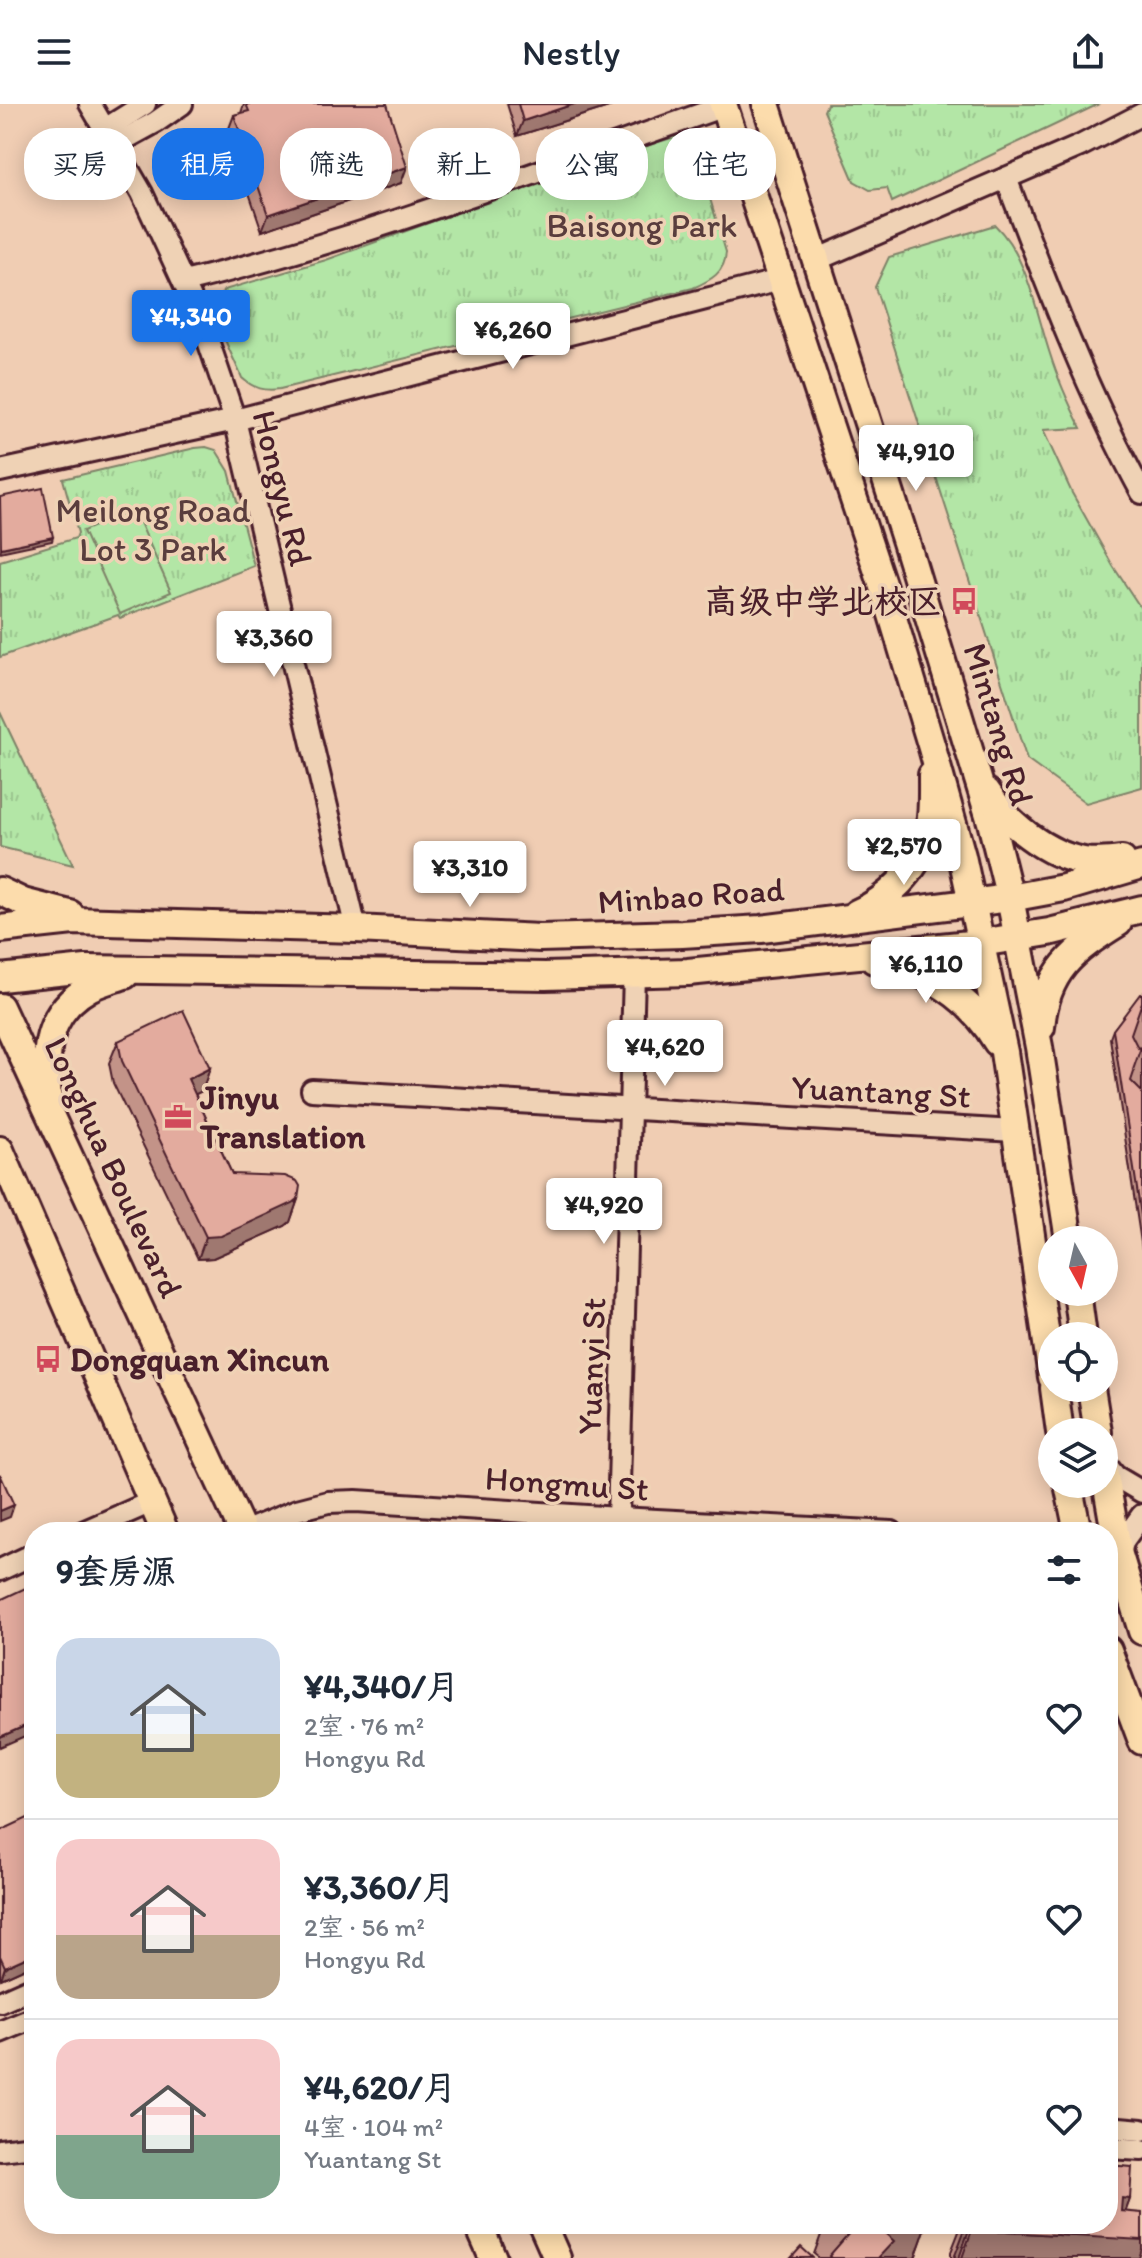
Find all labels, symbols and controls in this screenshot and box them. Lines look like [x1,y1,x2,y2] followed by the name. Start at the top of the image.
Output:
[32,30,76,74] icon: menu
[1066,30,1110,74] icon: share
[522,31,620,74] text: Nestly
[24,128,136,200] chip: 买房
[152,128,264,200] chip: 租房
[280,128,392,200] chip: 筛选
[408,128,520,200] chip: 新上
[536,128,648,200] chip: 公寓
[664,128,776,200] chip: 住宅
[547,205,737,246] park label: Baisong Park
[126,290,256,358] pin: ¥4,340
[150,300,232,332] text: ¥4,340
[448,303,578,371] pin: ¥6,260
[474,313,552,345] text: ¥6,260
[243,406,322,570] street label: Hongyu Rd
[851,425,981,493] pin: ¥4,910
[877,435,955,467] text: ¥4,910
[56,490,251,570] park label: Meilong Road Lot 3 Park
[704,581,942,622] place label: 高级中学北校区
[949,586,979,616] bus stop icon: 高级中学北校区
[209,611,339,679] pin: ¥3,360
[235,621,313,653] text: ¥3,360
[954,638,1043,810] street label: Mintang Rd
[839,819,969,887] pin: ¥2,570
[866,829,942,861] text: ¥2,570
[405,841,535,909] pin: ¥3,310
[431,851,509,883] text: ¥3,310
[596,869,786,922] street label: Minbao Road
[861,937,991,1005] pin: ¥6,110
[889,947,963,979] text: ¥6,110
[600,1020,730,1088] pin: ¥4,620
[35,1030,192,1304] street label: Longhua Boulevard
[625,1030,705,1062] text: ¥4,620
[790,1066,972,1117] street label: Yuantang St
[199,1077,366,1157] place label: Jinyu Translation
[163,1102,193,1132] office icon: Jinyu Translation
[539,1178,669,1246] pin: ¥4,920
[564,1188,644,1220] text: ¥4,920
[1038,1226,1118,1306] north arrow
[1038,1226,1118,1498] map controls
[569,1297,614,1435] street label: Yuanyi St
[1038,1322,1118,1402] button: locate
[70,1339,330,1380] place label: Dongquan Xincun
[33,1344,63,1374] bus stop icon: Dongquan Xincun
[1038,1418,1118,1498] button: layers
[484,1457,650,1510] street label: Hongmu St
[1042,1548,1086,1592] icon: filters
[56,1551,176,1592] text: 9套房源
[304,1666,460,1707] text: ¥4,340/月
[120,1670,216,1766] icon: home
[1042,1696,1086,1740] icon: heart
[304,1710,424,1742] text: 2室 · 76 m²
[304,1742,425,1774] text: Hongyu Rd
[304,1867,455,1908] text: ¥3,360/月
[120,1871,216,1967] icon: home
[1042,1897,1086,1941] icon: heart
[304,1911,425,1943] text: 2室 · 56 m²
[304,1943,425,1975] text: Hongyu Rd
[304,2067,457,2108] text: ¥4,620/月
[120,2071,216,2167] icon: home
[1042,2097,1086,2141] icon: heart
[304,2111,443,2143] text: 4室 · 104 m²
[304,2143,441,2175] text: Yuantang St

